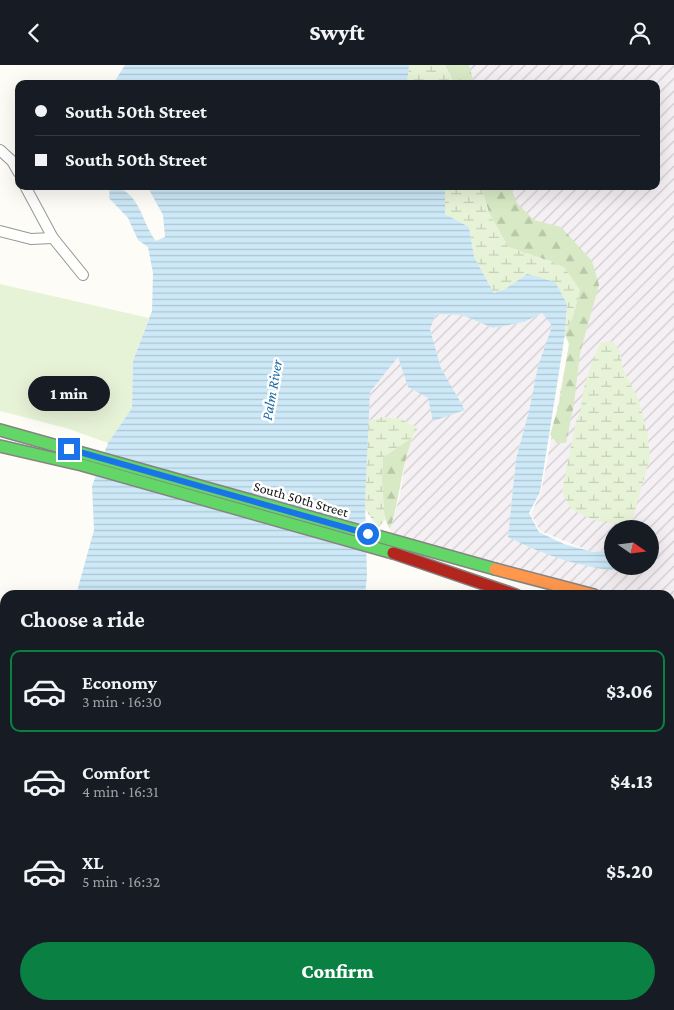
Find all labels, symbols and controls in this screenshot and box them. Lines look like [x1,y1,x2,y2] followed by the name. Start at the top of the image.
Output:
[20,19,48,47] icon: back
[626,19,654,47] icon: person
[309,20,365,45] text: Swyft
[65,101,207,122] text: South 50th Street
[65,149,207,170] text: South 50th Street
[259,358,285,421] water label: Palm River
[28,377,110,411] callout: 1 min
[50,385,88,402] text: 1 min
[58,438,80,460] route end
[252,478,351,520] street label: South 50th Street
[604,520,659,575] north arrow
[604,520,659,575] map controls
[357,523,379,545] route start
[20,607,145,632] text: Choose a ride
[22,669,67,714] icon: car
[82,672,157,693] text: Economy
[606,681,653,702] text: $3.06
[82,693,162,710] text: 3 min · 16:30
[22,759,67,804] icon: car
[82,762,150,783] text: Comfort
[610,771,653,792] text: $4.13
[82,783,159,800] text: 4 min · 16:31
[22,849,67,894] icon: car
[82,852,104,873] text: XL
[606,861,653,882] text: $5.20
[82,873,160,890] text: 5 min · 16:32
[20,942,655,1000] button: Confirm

